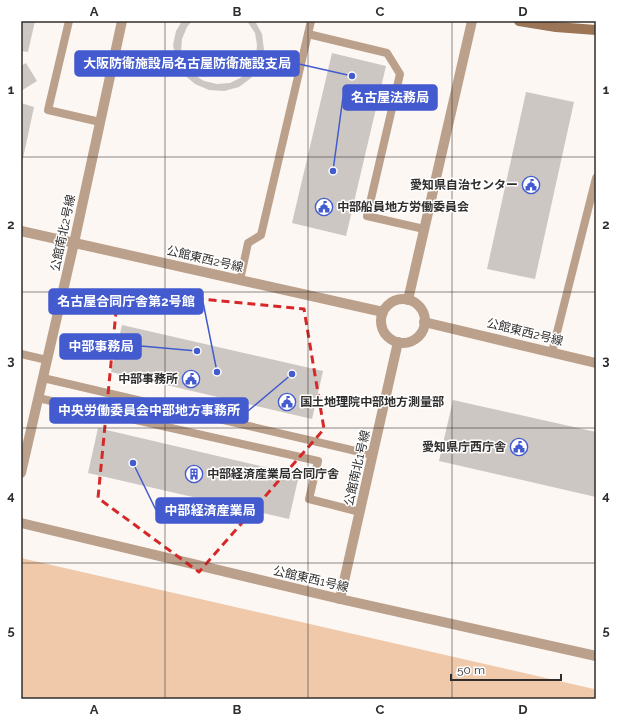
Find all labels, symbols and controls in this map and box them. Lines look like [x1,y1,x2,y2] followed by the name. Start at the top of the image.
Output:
[90,4,99,19] text: A
[233,4,242,19] text: B
[376,4,385,19] text: C
[518,4,528,19] text: D
[75,51,299,76] callout: 大阪防衛施設局名古屋防衛施設支局
[83,56,291,71] text: 大阪防衛施設局名古屋防衛施設支局
[8,82,15,97] text: 1
[603,82,610,97] text: 1
[343,85,437,110] callout: 名古屋法務局
[351,90,429,105] text: 名古屋法務局
[521,175,541,195] public building icon: 愛知県自治センター
[410,178,518,192] place label: 愛知県自治センター
[48,193,78,273] street label: 公館南北2号線
[314,197,334,217] public building icon: 中部船員地方労働委員会
[337,200,469,214] place label: 中部船員地方労働委員会
[7,217,15,232] text: 2
[602,217,610,232] text: 2
[165,243,245,275] street label: 公館東西2号線
[49,289,203,314] callout: 名古屋合同庁舎第2号館
[57,294,195,309] text: 名古屋合同庁舎第2号館
[485,316,565,348] street label: 公館東西2号線
[60,334,141,359] callout: 中部事務局
[68,339,134,354] text: 中部事務局
[7,353,15,368] text: 3
[602,353,610,368] text: 3
[181,369,201,389] public building icon: 中部事務所
[118,372,178,386] place label: 中部事務所
[277,392,297,412] public building icon: 国土地理院中部地方測量部
[300,395,444,409] place label: 国土地理院中部地方測量部
[50,398,248,423] callout: 中央労働委員会中部地方事務所
[58,403,240,418] text: 中央労働委員会中部地方事務所
[342,429,372,507] street label: 公館南北1号線
[509,437,529,457] public building icon: 愛知県庁西庁舎
[422,440,506,454] place label: 愛知県庁西庁舎
[184,464,204,484] building icon: 中部経済産業局合同庁舎
[207,467,339,481] place label: 中部経済産業局合同庁舎
[7,488,15,503] text: 4
[602,488,610,503] text: 4
[156,498,263,523] callout: 中部経済産業局
[164,503,256,518] text: 中部経済産業局
[272,564,350,594] street label: 公館東西1号線
[7,623,15,638] text: 5
[602,623,610,638] text: 5
[451,656,561,682] scale bar
[457,663,485,677] text: 50 m
[90,702,99,717] text: A
[233,702,242,717] text: B
[376,702,385,717] text: C
[518,702,528,717] text: D

